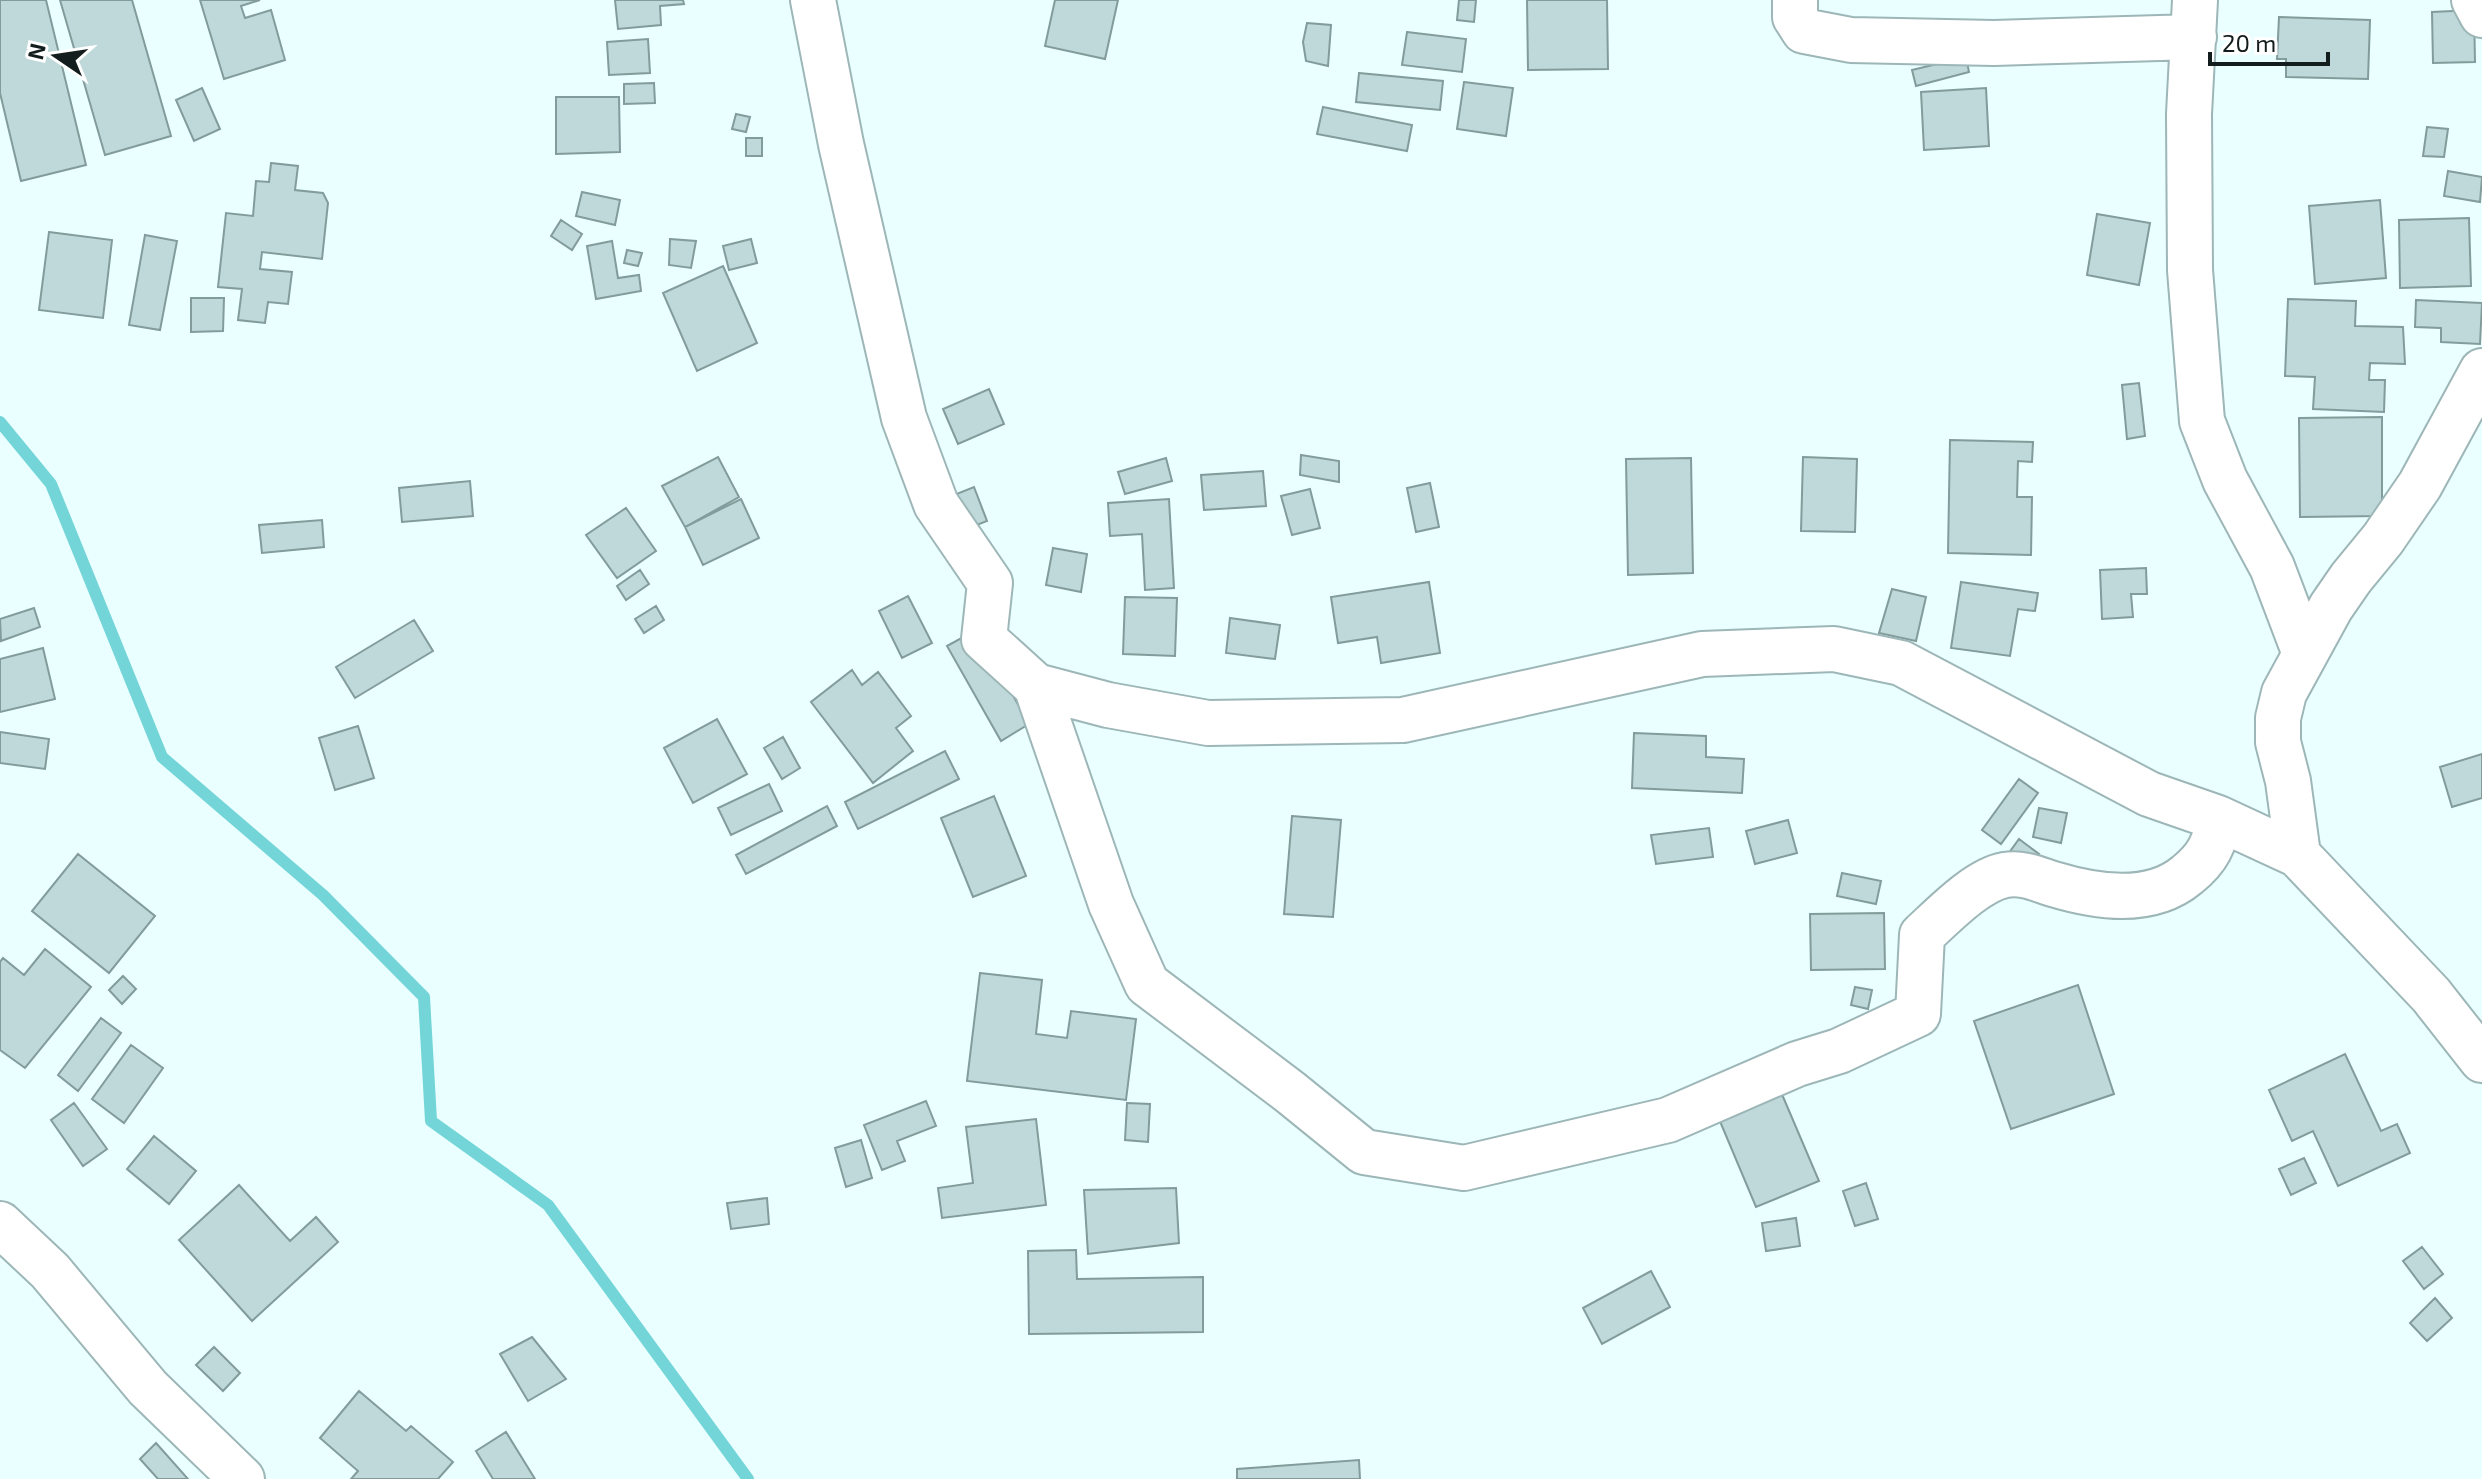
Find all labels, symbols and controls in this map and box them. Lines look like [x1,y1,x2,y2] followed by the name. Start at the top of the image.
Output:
[16,16,96,96] north arrow
[2210,16,2328,66] scale bar
[2222,28,2276,57] text: 20 m
[21,41,50,62] text: N

